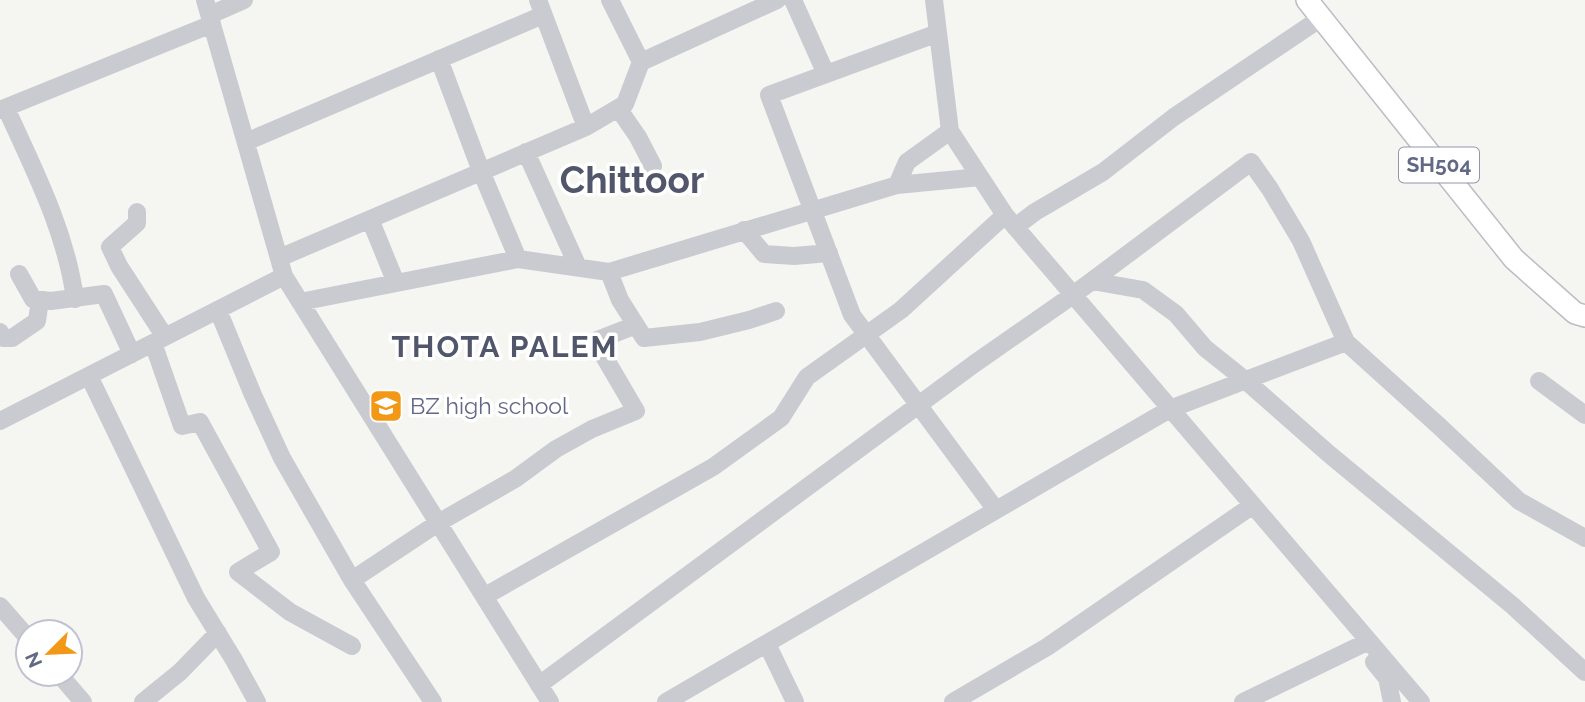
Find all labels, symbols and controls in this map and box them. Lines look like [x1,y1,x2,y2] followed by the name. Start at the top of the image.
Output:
[1399,148,1479,182] road number: SH504
[560,158,704,202] district label: Chittoor
[392,329,618,364] district label: THOTA PALEM
[367,387,405,425] school or university icon: BZ high school
[410,392,569,419] place label: BZ high school
[14,618,84,688] north arrow
[20,649,46,671] text: N

